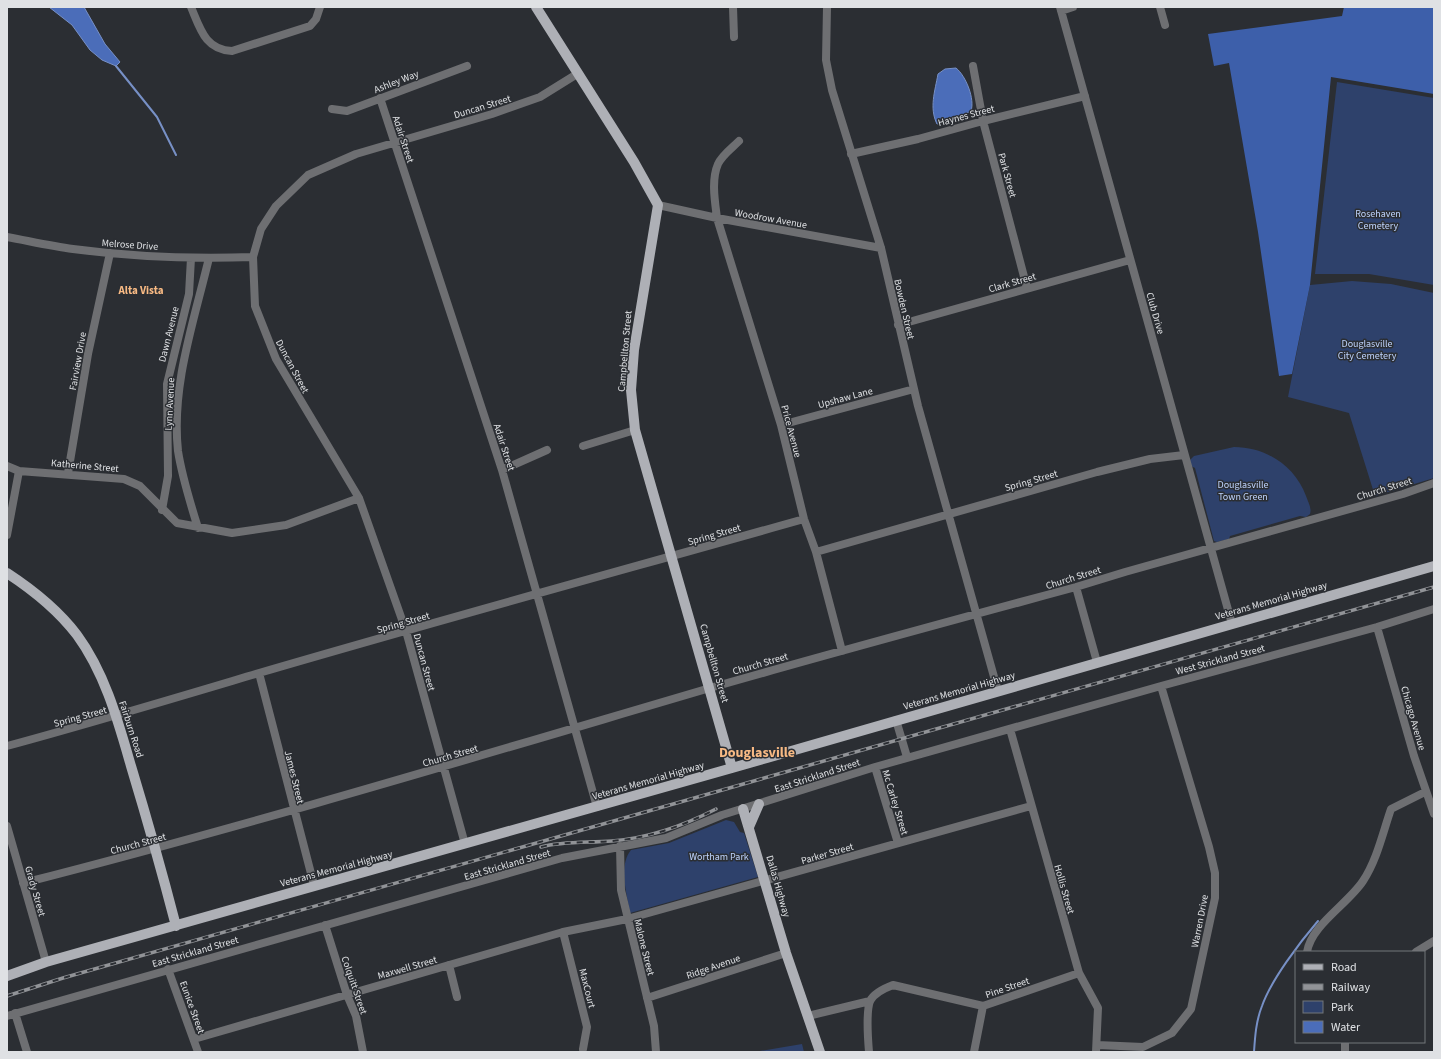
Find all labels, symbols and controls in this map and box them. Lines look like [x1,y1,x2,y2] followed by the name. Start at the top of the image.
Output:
[372,67,421,97] street label: Ashley Way
[452,91,513,122] street label: Duncan Street
[936,102,997,130] street label: Haynes Street
[389,114,417,165] street label: Adair Street
[994,151,1020,200] street label: Park Street
[734,206,808,232] street label: Woodrow Avenue
[1355,207,1401,233] park label: Rosehaven Cemetery
[101,236,159,254] street label: Melrose Drive
[987,269,1038,296] street label: Clark Street
[890,278,918,341] street label: Bowden Street
[117,283,164,298] district label: Alta Vista
[1142,291,1168,336] street label: Club Drive
[155,305,183,363] street label: Dawn Avenue
[614,309,636,392] street label: Campbellton Street
[66,331,90,391] street label: Fairview Drive
[272,337,312,396] street label: Duncan Street
[1338,337,1397,363] park label: Douglasville City Cemetery
[162,377,178,431] street label: Lynn Avenue
[816,384,874,412] street label: Upshaw Lane
[777,404,805,459] street label: Price Avenue
[490,422,518,473] street label: Adair Street
[50,456,120,476] street label: Katherine Street
[1003,467,1060,495] street label: Spring Street
[1355,474,1414,504] street label: Church Street
[1217,478,1269,504] park label: Douglasville Town Green
[686,521,743,549] street label: Spring Street
[1044,563,1103,593] street label: Church Street
[1214,578,1329,624] street label: Veterans Memorial Highway
[375,609,432,637] street label: Spring Street
[696,622,732,705] street label: Campbellton Street
[410,632,439,693] street label: Duncan Street
[1174,641,1267,679] street label: West Strickland Street
[731,649,790,679] street label: Church Street
[902,668,1017,714] street label: Veterans Memorial Highway
[1397,684,1429,752] street label: Chicago Avenue
[115,699,147,760] street label: Fairburn Road
[52,703,109,731] street label: Spring Street
[421,741,480,771] street label: Church Street
[719,743,795,763] district label: Douglasville
[281,749,308,806] street label: James Street
[773,755,863,796] street label: East Strickland Street
[591,758,706,804] street label: Veterans Memorial Highway
[879,768,912,837] street label: Mc Carley Street
[109,830,168,858] street label: Church Street
[799,840,856,868] street label: Parker Street
[462,846,553,884] street label: East Strickland Street
[279,847,394,891] street label: Veterans Memorial Highway
[689,850,749,864] park label: Wortham Park
[763,854,794,919] street label: Dallas Highway
[1050,863,1078,916] street label: Hollis Street
[21,864,49,919] street label: Grady Street
[1188,893,1212,949] street label: Warren Drive
[630,918,658,978] street label: Malone Street
[150,933,241,971] street label: East Strickland Street
[684,951,742,983] street label: Ridge Avenue
[1295,951,1425,1043] legend
[376,953,439,983] street label: Maxwell Street
[338,954,371,1017] street label: Colquitt Street
[1331,959,1357,976] text: Road
[575,967,599,1010] street label: MaxCourt
[983,974,1032,1002] street label: Pine Street
[176,979,208,1036] street label: Eunice Street
[1331,979,1370,996] text: Railway
[1331,999,1353,1016] text: Park
[1331,1019,1361,1036] text: Water

